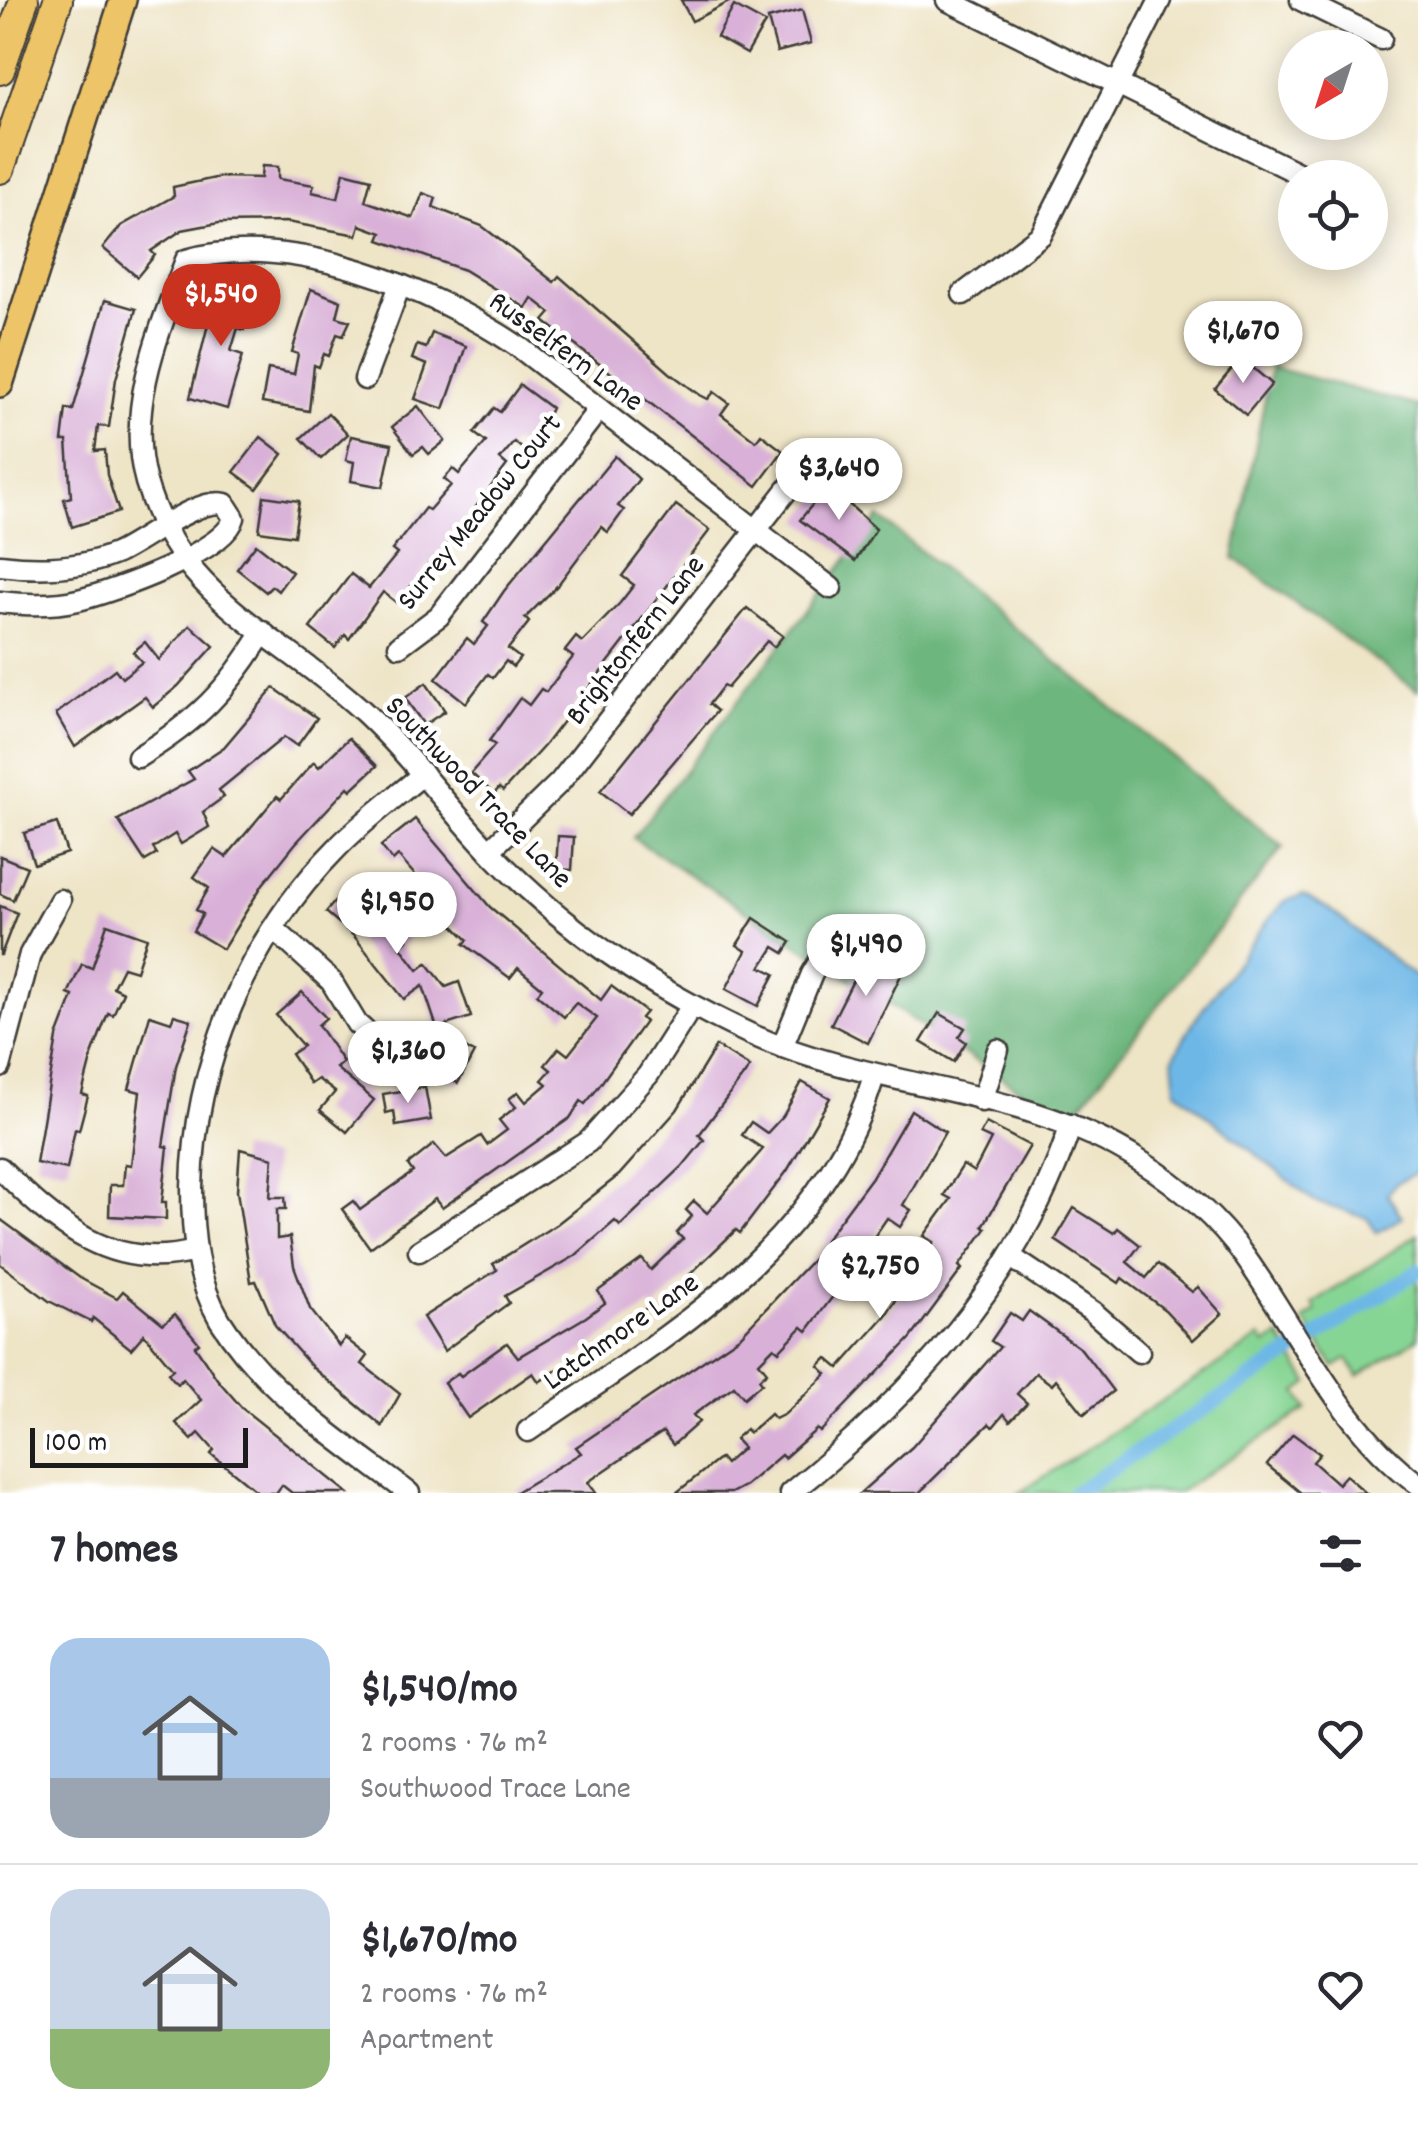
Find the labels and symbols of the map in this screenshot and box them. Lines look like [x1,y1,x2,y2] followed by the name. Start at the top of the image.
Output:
[1278,30,1388,140] north arrow
[140,264,302,349] pin: $1,540
[478,283,651,425] street label: Russelfern Lane
[1162,301,1324,386] pin: $1,670
[389,406,574,622] street label: Surrey Meadow Court
[758,438,920,523] pin: $3,640
[557,548,718,736] street label: Brightonfern Lane
[373,688,580,900] street label: Southwood Trace Lane
[316,872,478,957] pin: $1,950
[785,914,947,999] pin: $1,490
[327,1021,489,1106] pin: $1,360
[799,1236,961,1321] pin: $2,750
[536,1264,709,1403] street label: Latchmore Lane
[30,1423,248,1468] scale bar

